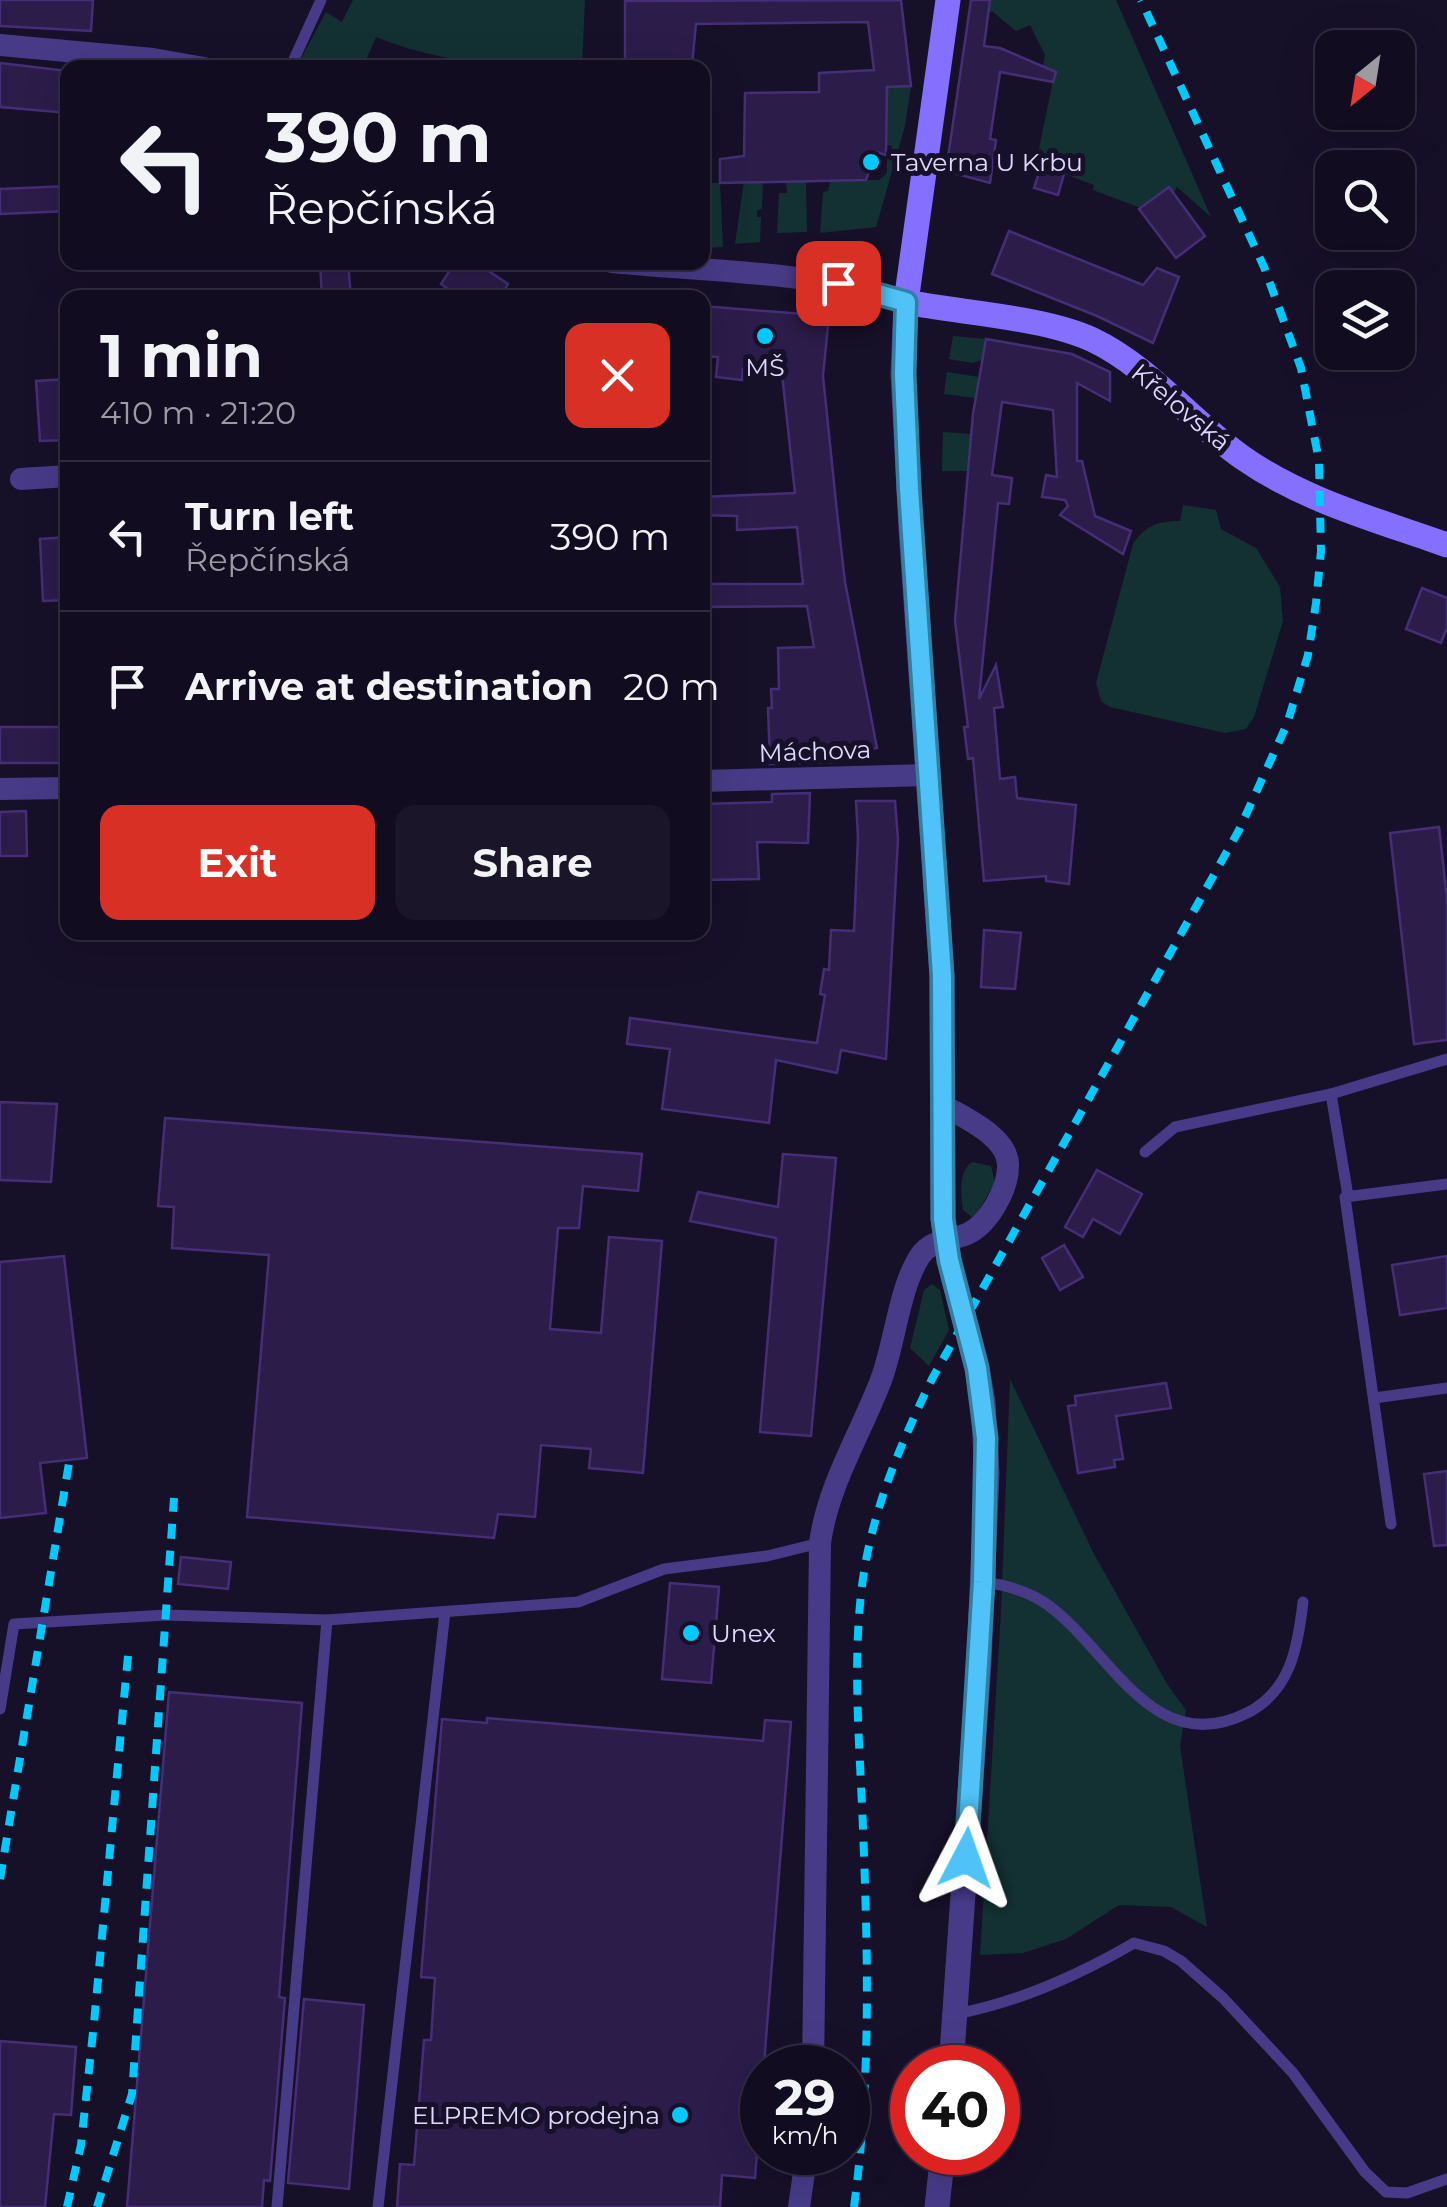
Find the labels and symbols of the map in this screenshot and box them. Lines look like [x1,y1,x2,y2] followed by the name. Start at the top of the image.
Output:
[1315,30,1415,130] north arrow
[891,147,1083,177] place label: Taverna U Krbu
[860,151,882,173] marker: Taverna U Krbu
[796,241,881,326] pin
[754,325,776,347] marker: MŠ
[745,352,785,382] place label: MŠ
[1126,357,1236,457] street label: Křelovská
[758,734,872,768] street label: Máchova
[711,1618,776,1648] place label: Unex
[680,1622,702,1644] marker: Unex
[914,1806,1018,1910] position arrow
[890,2045,1020,2175] speed limit sign: 40
[412,2100,660,2130] place label: ELPREMO prodejna
[669,2104,691,2126] marker: ELPREMO prodejna

